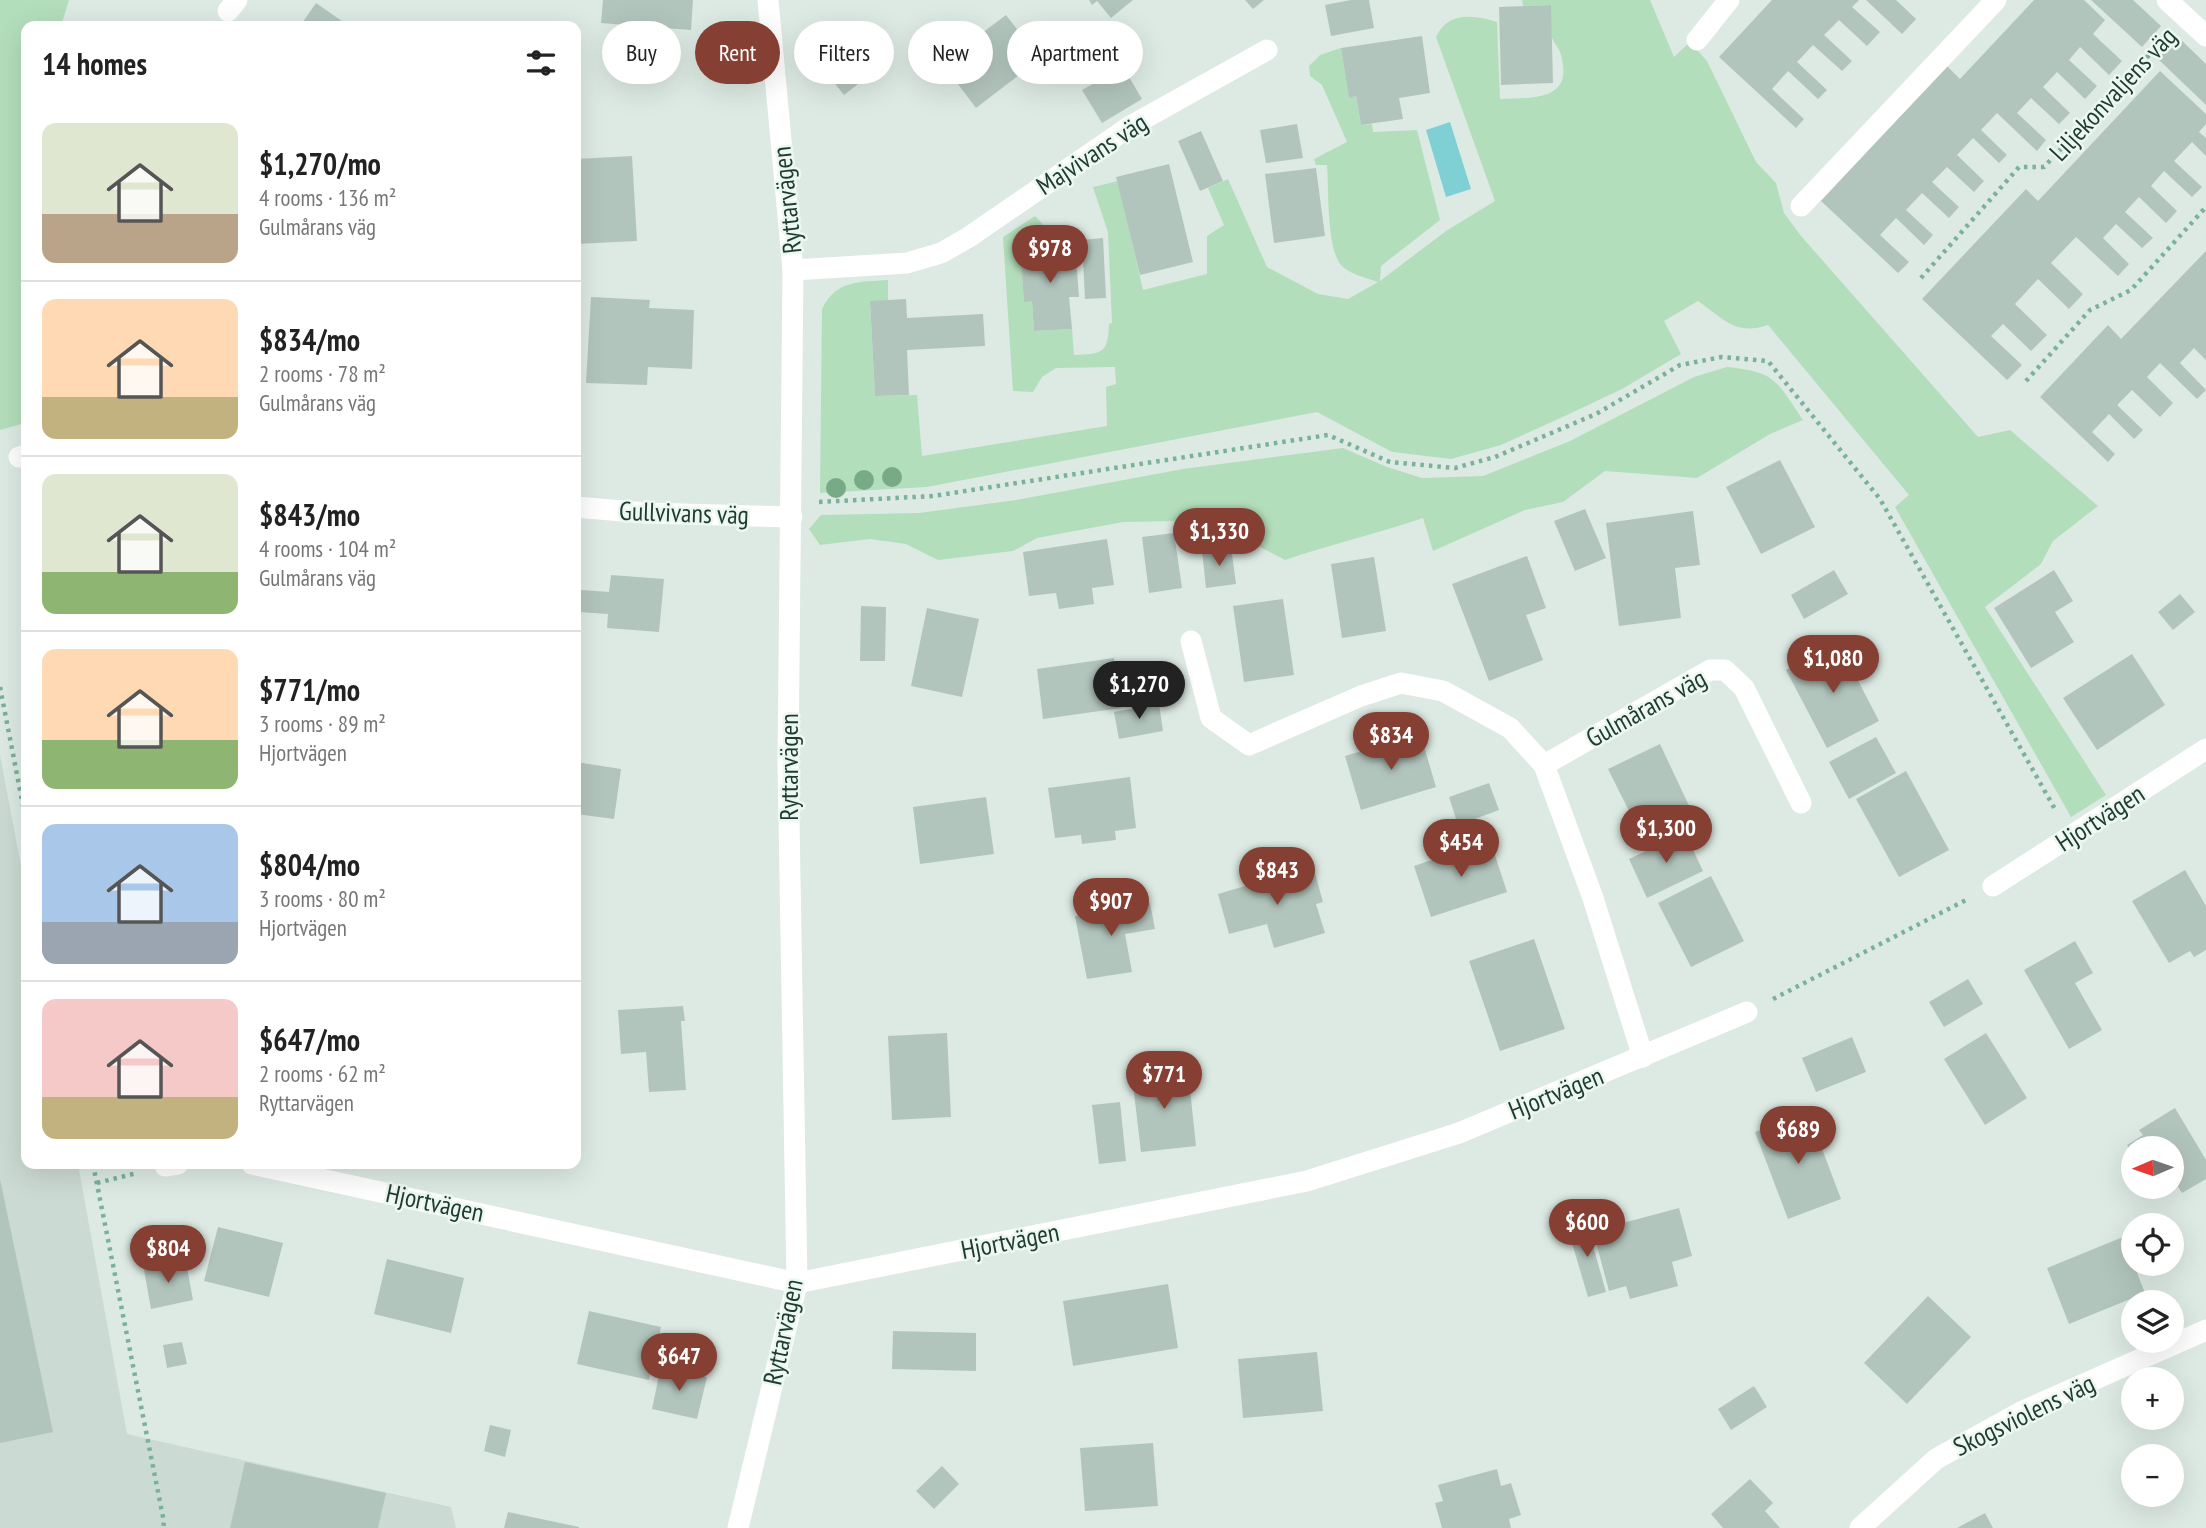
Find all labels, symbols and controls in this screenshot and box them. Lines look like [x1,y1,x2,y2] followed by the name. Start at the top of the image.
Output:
[2042,20,2183,168] street label: Liljekonvaljens väg
[602,21,681,84] chip: Buy
[695,21,780,84] chip: Rent
[794,21,894,84] chip: Filters
[908,21,993,84] chip: New
[1007,21,1143,84] chip: Apartment
[42,44,147,83] text: 14 homes
[522,44,560,82] icon: filters
[1030,105,1154,202] street label: Majvivans väg
[259,144,381,183] text: $1,270/mo
[764,145,809,255] street label: Ryttarvägen
[98,151,182,235] icon: home
[259,183,396,212] text: 4 rooms · 136 m²
[259,212,376,241] text: Gulmårans väg
[1009,226,1091,285] pin: $978
[1028,233,1072,262] text: $978
[259,320,360,359] text: $834/mo
[98,327,182,411] icon: home
[259,359,386,388] text: 2 rooms · 78 m²
[259,388,376,417] text: Gulmårans väg
[619,494,749,531] street label: Gullvivans väg
[259,495,360,534] text: $843/mo
[98,502,182,586] icon: home
[1162,508,1276,568] pin: $1,330
[1189,516,1249,545] text: $1,330
[259,534,396,563] text: 4 rooms · 104 m²
[259,563,376,592] text: Gulmårans väg
[1776,636,1890,695] pin: $1,080
[1803,643,1863,672] text: $1,080
[1580,661,1712,754] street label: Gulmårans väg
[1082,662,1196,721] pin: $1,270
[1109,669,1169,698] text: $1,270
[259,670,360,709] text: $771/mo
[98,677,182,761] icon: home
[259,709,386,738] text: 3 rooms · 89 m²
[1350,712,1432,772] pin: $834
[772,713,805,821] street label: Ryttarvägen
[1369,720,1413,749] text: $834
[259,738,347,767] text: Hjortvägen
[2049,777,2150,858] street label: Hjortvägen
[1609,806,1723,865] pin: $1,300
[1636,813,1696,842] text: $1,300
[1420,820,1502,879] pin: $454
[1439,827,1483,856] text: $454
[259,845,360,884] text: $804/mo
[1236,848,1318,907] pin: $843
[98,852,182,936] icon: home
[1255,855,1299,884] text: $843
[1070,878,1152,938] pin: $907
[259,884,386,913] text: 3 rooms · 80 m²
[1089,886,1133,915] text: $907
[259,913,347,942] text: Hjortvägen
[259,1020,360,1059] text: $647/mo
[98,1027,182,1111] icon: home
[1123,1052,1205,1111] pin: $771
[259,1059,386,1088] text: 2 rooms · 62 m²
[1142,1059,1186,1088] text: $771
[1504,1059,1608,1126] street label: Hjortvägen
[259,1088,354,1117] text: Ryttarvägen
[1757,1106,1839,1166] pin: $689
[1776,1114,1820,1143] text: $689
[2121,1136,2184,1199] north arrow
[2121,1136,2184,1507] map controls
[383,1176,487,1229] street label: Hjortvägen
[1546,1200,1628,1259] pin: $600
[1565,1207,1609,1236] text: $600
[2121,1213,2184,1276] button: locate
[958,1215,1062,1266] street label: Hjortvägen
[127,1226,209,1285] pin: $804
[146,1233,190,1262] text: $804
[755,1276,810,1388] street label: Ryttarvägen
[2121,1290,2184,1353] button: layers
[638,1334,720,1393] pin: $647
[657,1341,701,1370] text: $647
[1948,1366,2100,1463] street label: Skogsviolens väg
[2121,1367,2184,1430] button: +
[2121,1444,2184,1507] button: −

